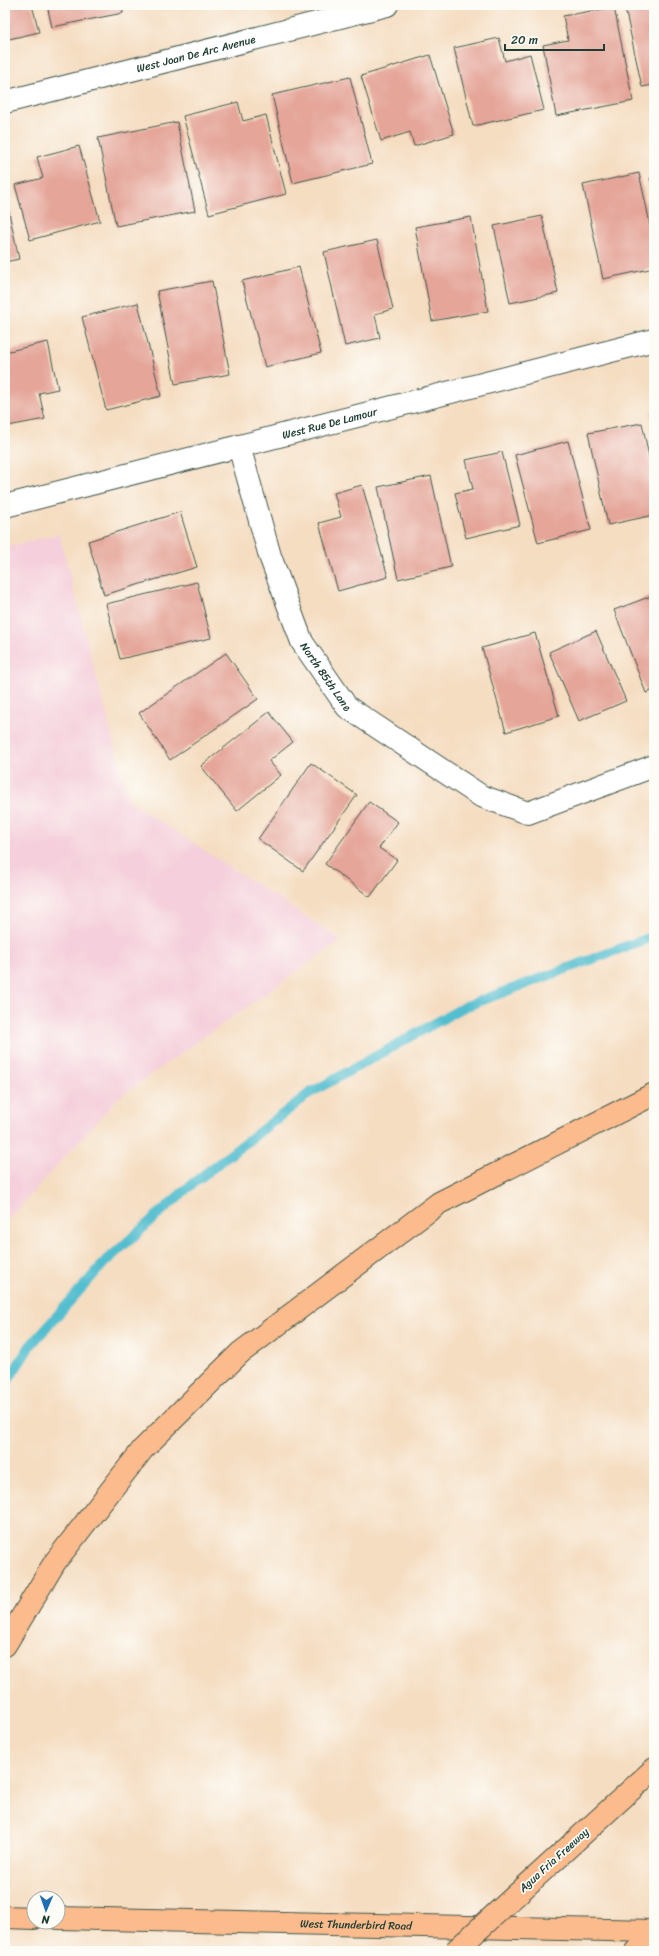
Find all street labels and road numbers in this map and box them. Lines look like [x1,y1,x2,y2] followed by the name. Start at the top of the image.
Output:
[134,29,258,78] street label: West Joan De Arc Avenue
[280,401,381,444] street label: West Rue De Lamour
[295,638,355,717] street label: North 85th Lane
[514,1823,594,1898] street label: Agua Fria Freeway
[300,1914,413,1935] street label: West Thunderbird Road

